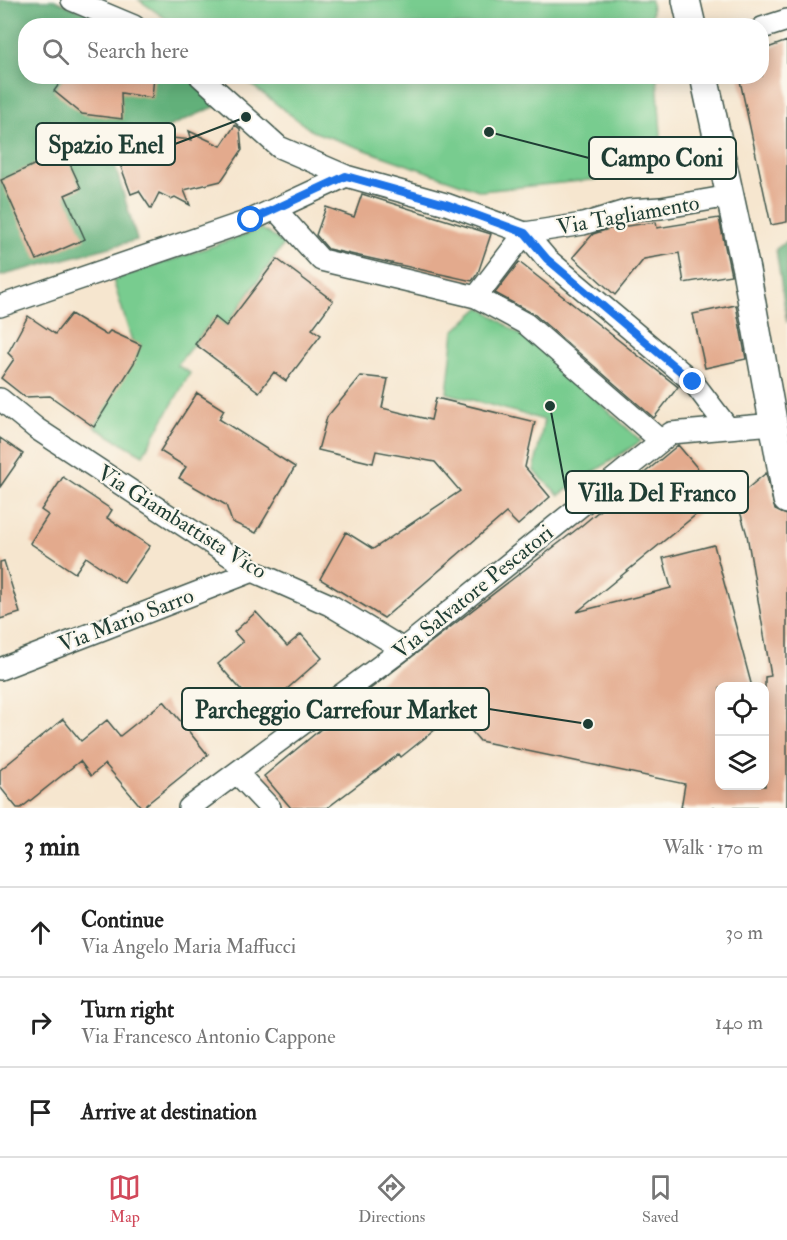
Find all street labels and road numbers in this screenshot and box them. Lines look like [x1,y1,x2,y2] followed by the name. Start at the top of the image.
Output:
[554,189,702,241] street label: Via Tagliamento
[92,459,272,585] street label: Via Giambattista Vico
[387,519,559,665] street label: Via Salvatore Pescatori
[54,581,198,659] street label: Via Mario Sarro

